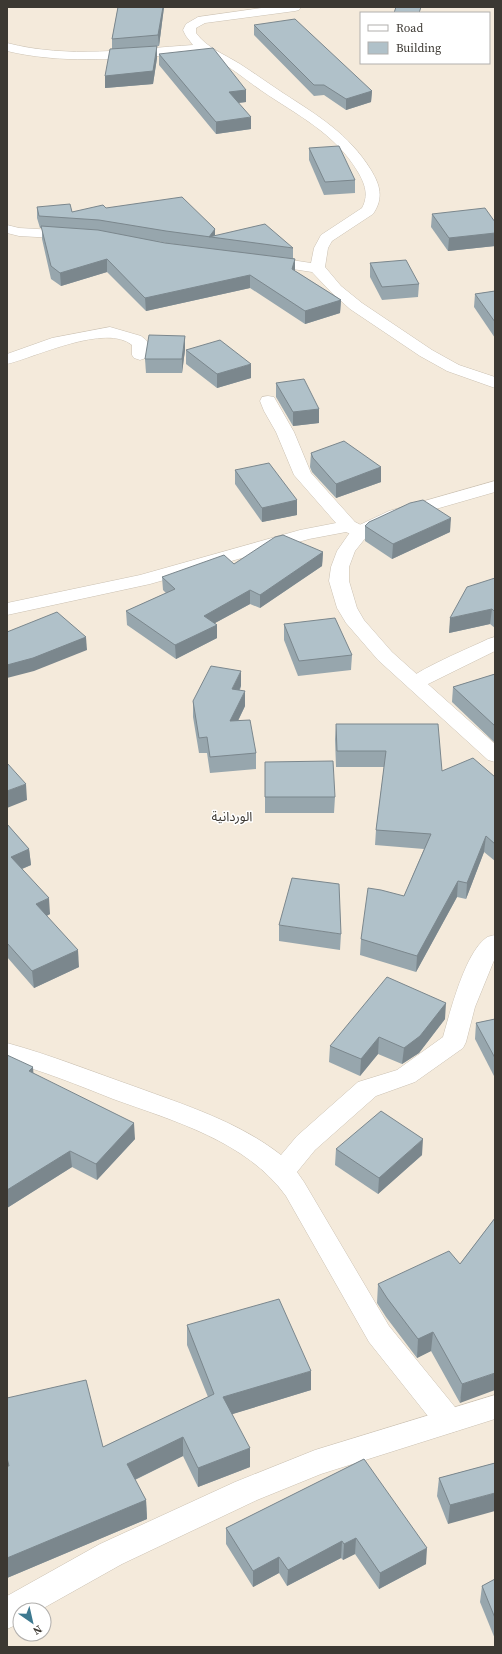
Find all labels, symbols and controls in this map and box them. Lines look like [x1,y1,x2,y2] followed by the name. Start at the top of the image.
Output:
[360,12,490,64] legend
[396,20,423,36] text: Road
[396,40,441,56] text: Building
[212,808,252,825] district label: الوردانية
[12,1602,52,1642] north arrow
[30,1621,45,1638] text: N

